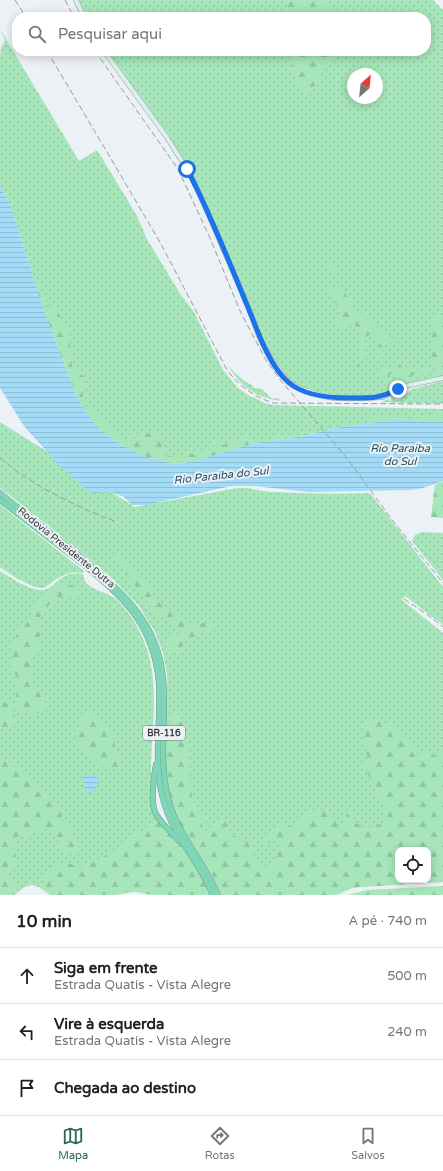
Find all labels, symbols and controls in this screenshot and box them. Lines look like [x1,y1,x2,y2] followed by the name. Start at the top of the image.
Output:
[12,12,431,56] search box
[26,23,48,45] icon: search
[58,25,162,43] text: Pesquisar aqui
[347,68,383,104] north arrow
[178,160,196,178] route start
[389,380,407,398] route end
[370,442,431,468] water label: Rio Paraiba do Sul
[173,464,270,487] water label: Rio Paraíba do Sul
[15,505,117,591] street label: Rodovia Presidente Dutra
[143,726,185,740] road number: BR-116
[395,847,431,883] map controls
[395,847,431,883] button: locate
[16,911,72,932] text: 10 min
[348,913,427,929] text: A pé · 740 m
[54,959,158,977] text: Siga em frente
[16,965,38,987] icon: ahead
[387,968,427,984] text: 500 m
[54,977,231,993] text: Estrada Quatis - Vista Alegre
[54,1015,164,1033] text: Vire à esquerda
[16,1021,38,1043] icon: left
[387,1024,427,1040] text: 240 m
[54,1033,231,1049] text: Estrada Quatis - Vista Alegre
[16,1077,38,1099] icon: arrive
[54,1079,196,1097] text: Chegada ao destino
[58,1125,88,1162] tab: Mapa
[205,1125,235,1162] tab: Rotas
[351,1125,385,1162] tab: Salvos

